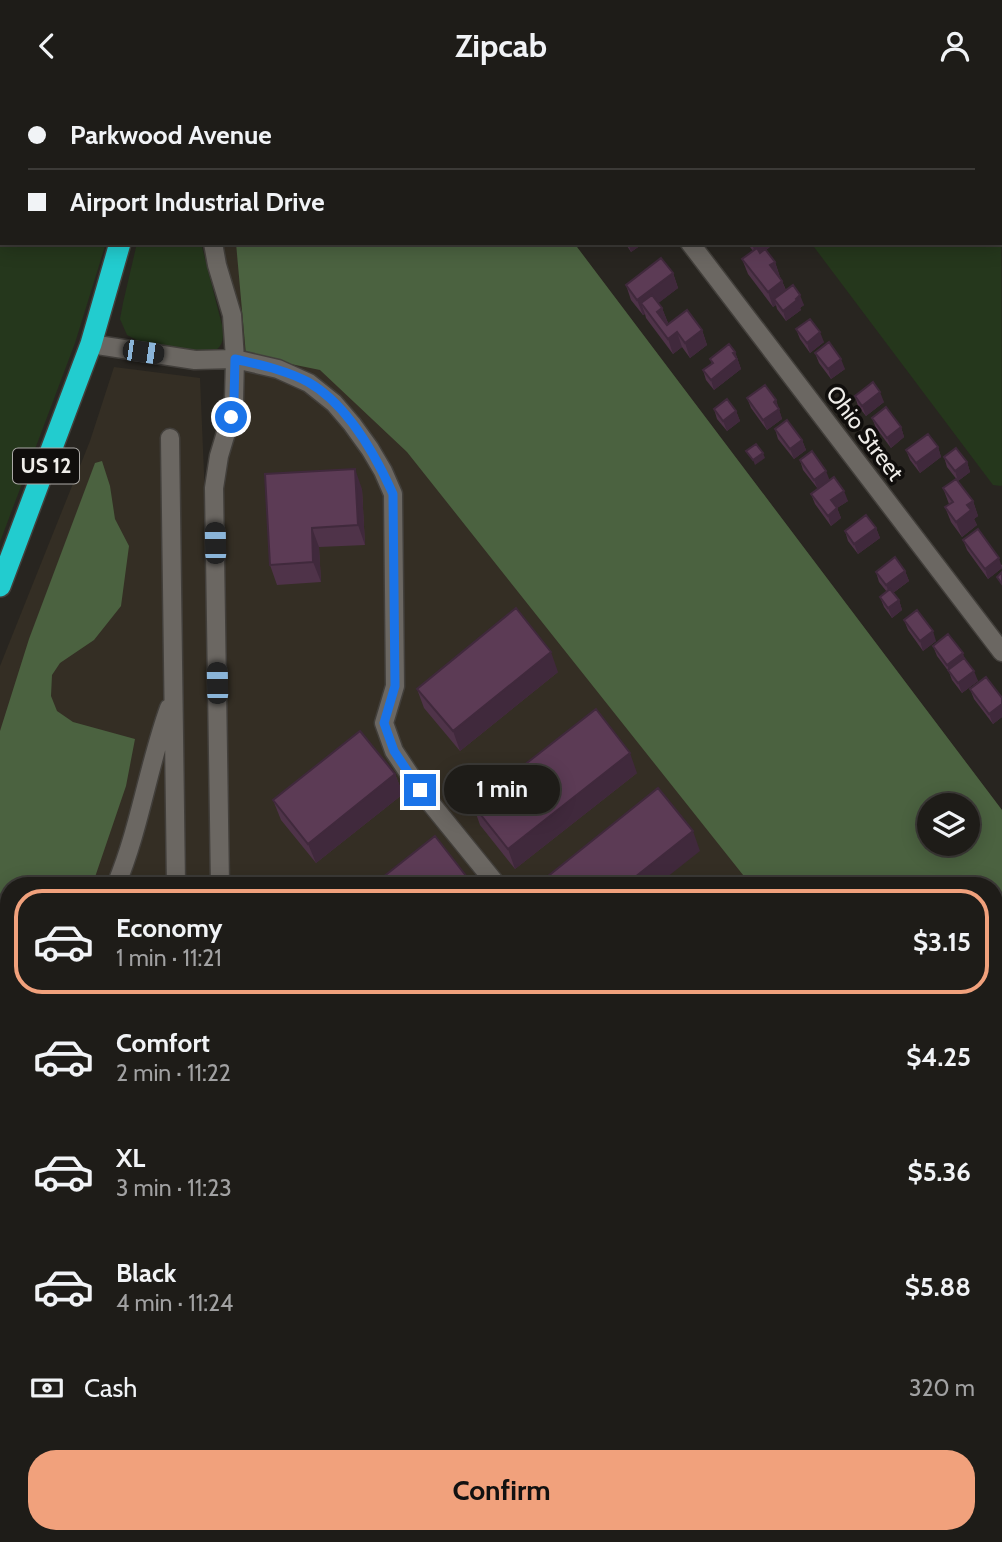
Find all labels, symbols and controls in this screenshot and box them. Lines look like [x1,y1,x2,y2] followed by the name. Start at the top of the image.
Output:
[455,26,547,65] text: Zipcab
[28,27,66,65] icon: back
[936,27,974,65] icon: person
[70,119,272,151] text: Parkwood Avenue
[70,186,325,218] text: Airport Industrial Drive
[121,339,166,365] car
[820,380,910,486] street label: Ohio Street
[215,401,247,433] route start
[13,449,79,483] road number: US 12
[205,522,226,564] car
[207,662,228,704] car
[444,765,560,815] callout: 1 min
[404,774,436,806] route end
[476,775,528,803] text: 1 min
[917,793,980,856] map controls
[917,793,980,856] button: layers
[32,910,95,973] icon: car
[116,912,222,944] text: Economy
[913,926,971,958] text: $3.15
[116,944,222,972] text: 1 min · 11:21
[32,1025,95,1088] icon: car
[116,1027,210,1059] text: Comfort
[906,1041,971,1073] text: $4.25
[116,1059,231,1087] text: 2 min · 11:22
[32,1140,95,1203] icon: car
[116,1142,145,1174] text: XL
[908,1156,971,1188] text: $5.36
[116,1174,232,1202] text: 3 min · 11:23
[32,1255,95,1318] icon: car
[116,1257,176,1289] text: Black
[905,1271,971,1303] text: $5.88
[116,1289,233,1317] text: 4 min · 11:24
[28,1369,66,1407] icon: cash
[84,1372,137,1404] text: Cash
[909,1374,975,1402] text: 320 m
[28,1450,975,1530] button: Confirm

